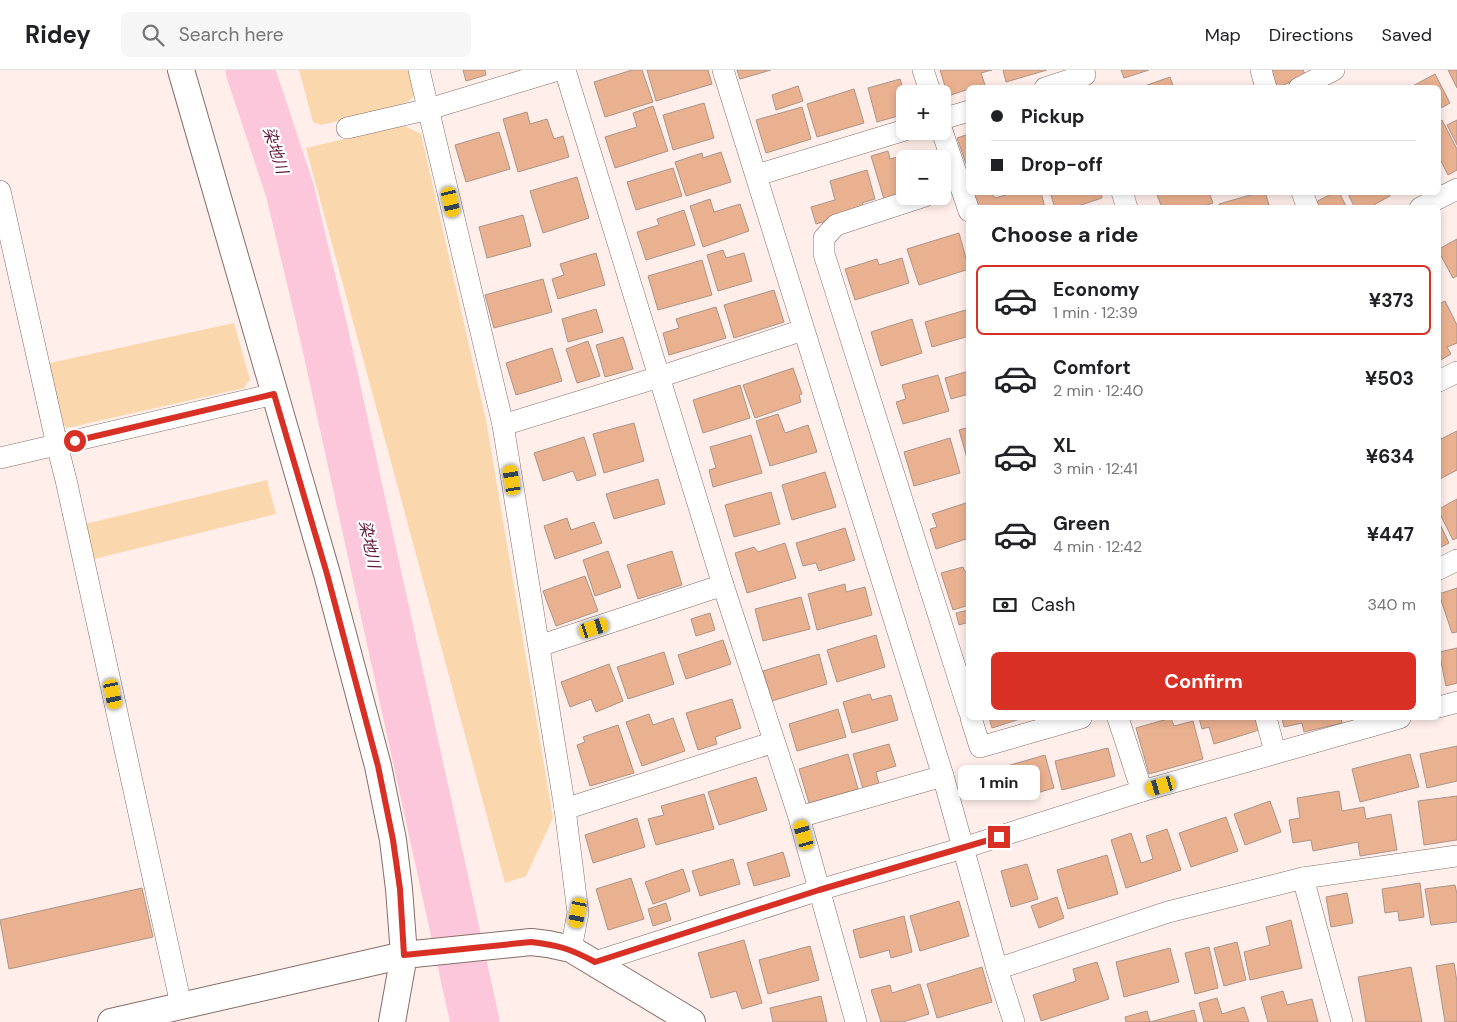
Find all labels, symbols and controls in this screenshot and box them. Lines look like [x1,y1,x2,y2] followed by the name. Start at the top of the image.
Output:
[121,12,471,57] search box
[25,19,91,50] text: Ridey
[139,21,167,49] icon: search
[179,22,284,47] text: Search here
[1205,23,1241,47] text: Map
[1269,23,1354,47] text: Directions
[1382,23,1432,47] text: Saved
[896,85,951,205] map controls
[896,85,951,140] button: +
[1021,104,1085,129] text: Pickup
[258,124,294,178] water label: 染地川
[896,150,951,205] button: −
[1021,152,1103,177] text: Drop-off
[440,186,461,218] car
[991,220,1139,249] text: Choose a ride
[1053,277,1140,302] text: Economy
[993,278,1038,323] icon: car
[1369,288,1414,313] text: ¥373
[1053,302,1138,323] text: 1 min · 12:39
[1053,355,1131,380] text: Comfort
[993,356,1038,401] icon: car
[1365,366,1414,391] text: ¥503
[1053,380,1144,401] text: 2 min · 12:40
[64,430,86,452] route start
[1053,433,1076,458] text: XL
[993,434,1038,479] icon: car
[1366,444,1414,469] text: ¥634
[1053,458,1138,479] text: 3 min · 12:41
[502,464,521,496] car
[1053,511,1110,536] text: Green
[993,512,1038,557] icon: car
[354,518,385,572] water label: 染地川
[1367,522,1414,547] text: ¥447
[1053,536,1142,557] text: 4 min · 12:42
[991,591,1019,619] icon: cash
[1031,592,1075,617] text: Cash
[1367,594,1416,615] text: 340 m
[577,616,610,640] car
[991,652,1416,710] button: Confirm
[102,678,123,710] car
[958,764,1040,800] callout: 1 min
[980,772,1018,793] text: 1 min
[1144,775,1177,797] car
[792,819,815,851] car
[988,826,1010,848] route end
[567,897,588,929] car

